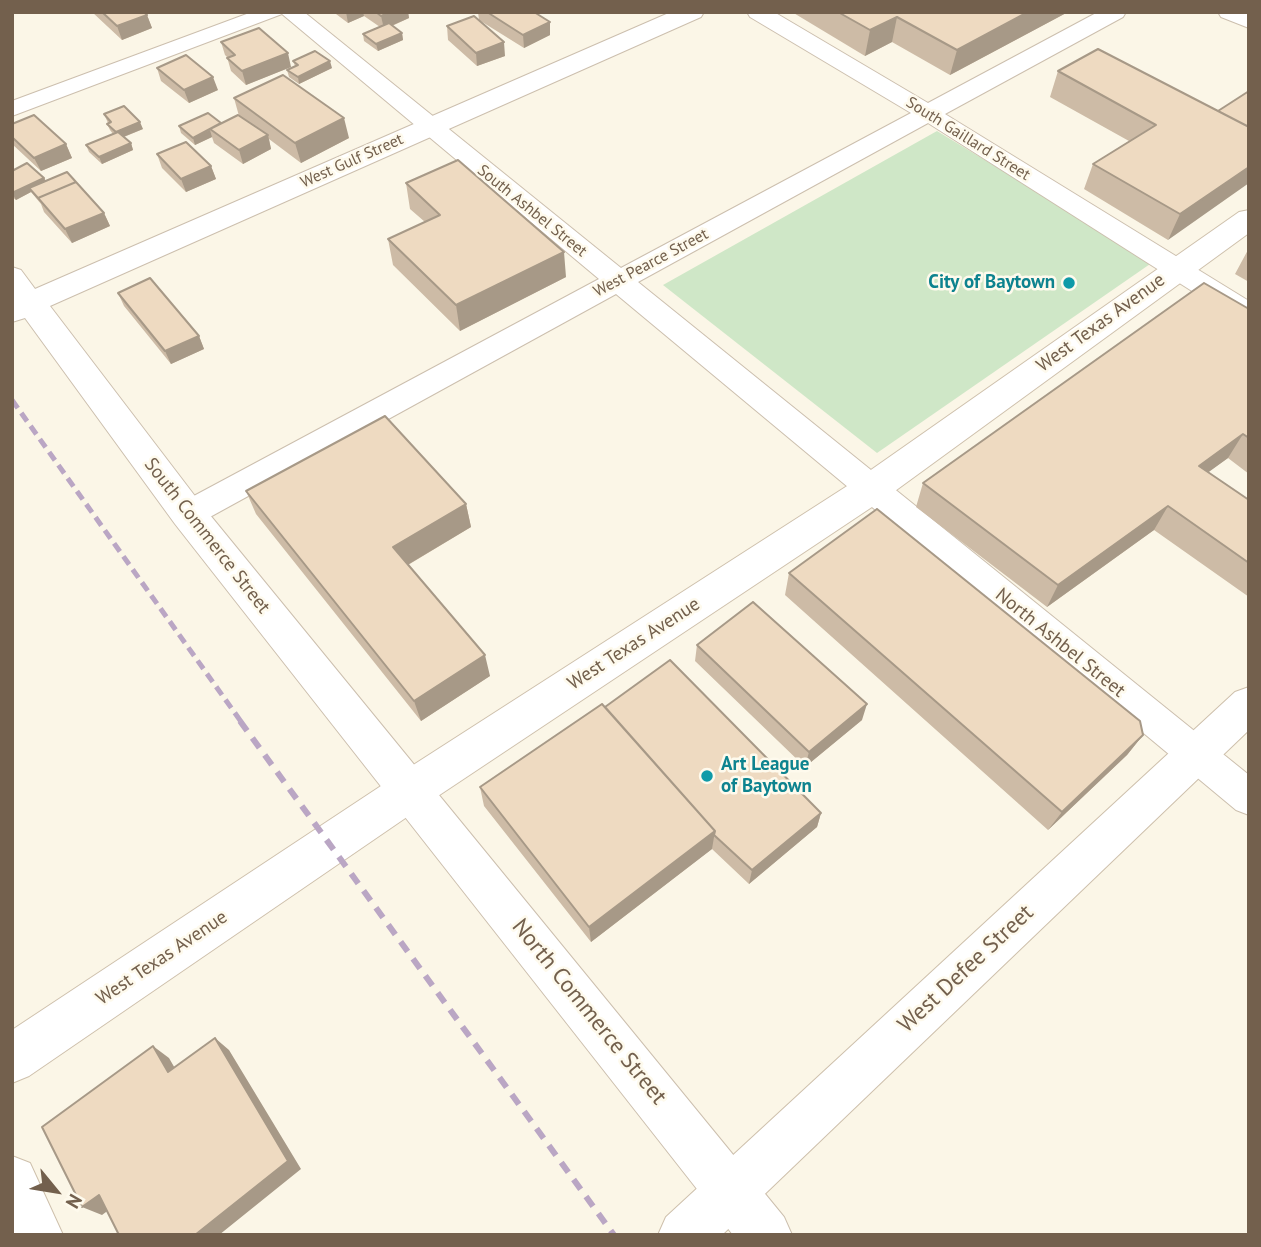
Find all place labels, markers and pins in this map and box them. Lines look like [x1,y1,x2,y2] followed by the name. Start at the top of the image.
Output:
[928,272,1055,294] place label: City of Baytown
[1061,275,1077,291] marker: City of Baytown
[721,754,812,798] place label: Art League of Baytown
[699,768,715,784] marker: Art League of Baytown

